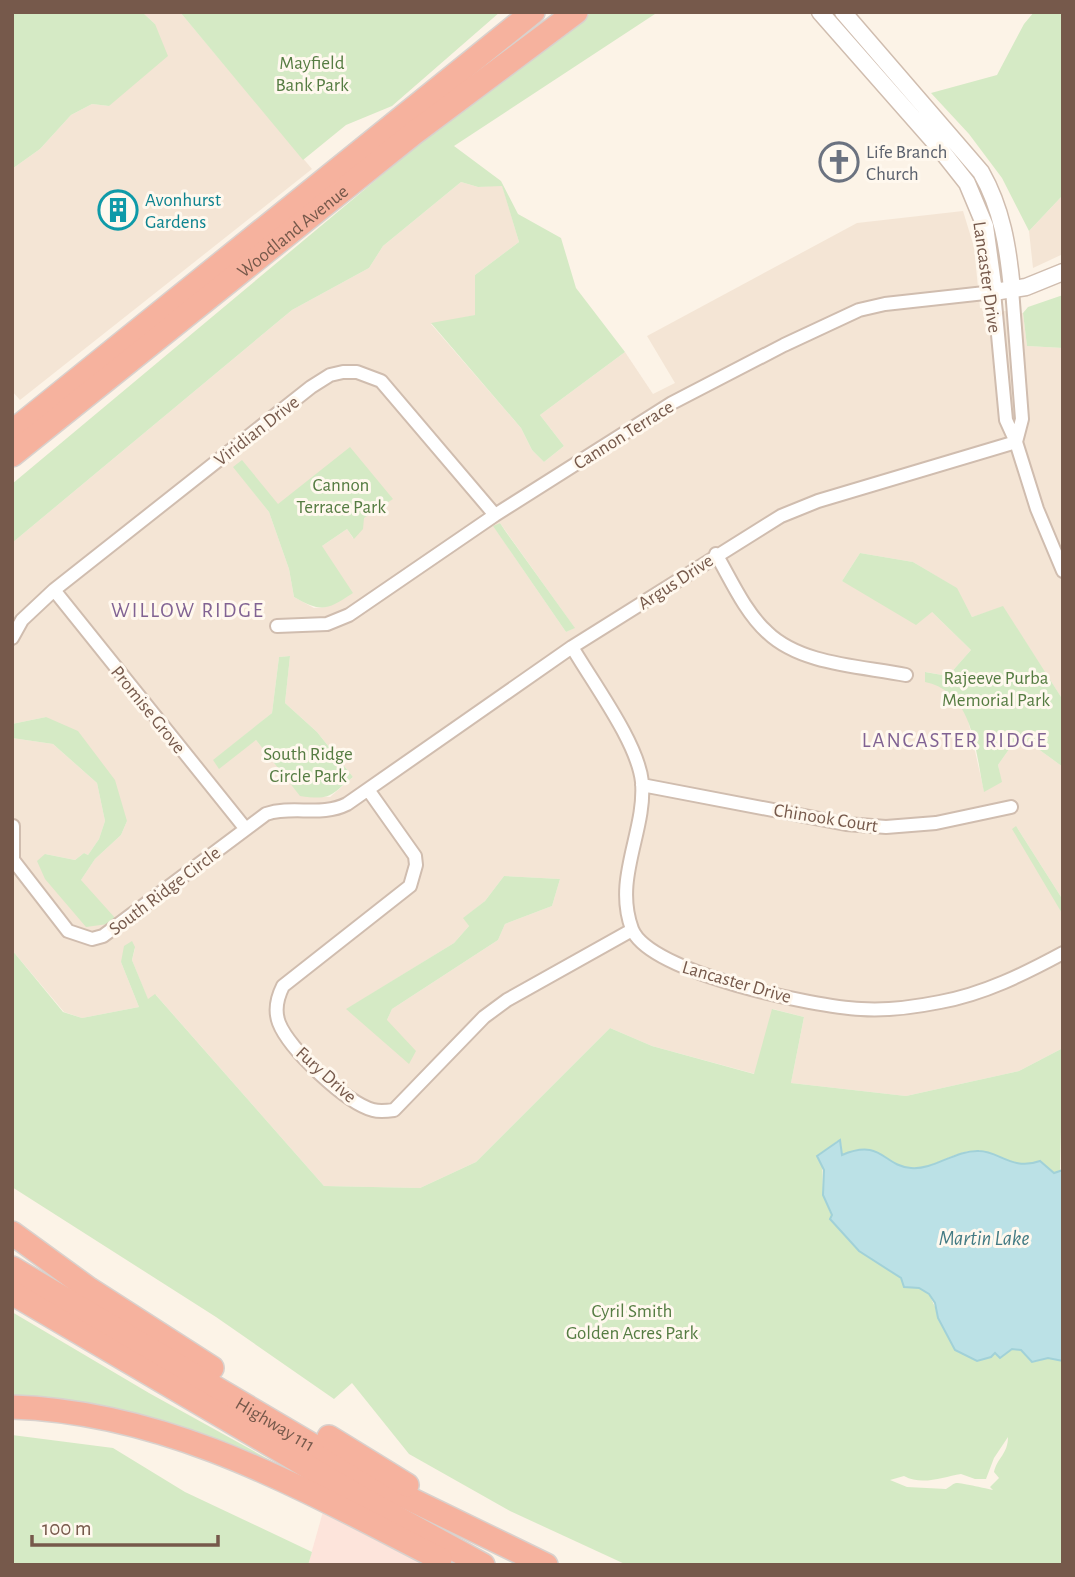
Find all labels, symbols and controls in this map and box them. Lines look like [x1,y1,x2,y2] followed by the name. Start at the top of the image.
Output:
[275,54,349,95] park label: Mayfield Bank Park
[818,141,860,183] church icon: Life Branch Church
[866,143,947,184] place label: Life Branch Church
[234,182,352,282] street label: Woodland Avenue
[97,189,139,231] building icon: Avonhurst Gardens
[145,191,221,232] place label: Avonhurst Gardens
[969,220,1004,334] street label: Lancaster Drive
[211,392,303,470] street label: Viridian Drive
[571,397,677,473] street label: Cannon Terrace
[296,476,386,517] park label: Cannon Terrace Park
[635,551,717,614] street label: Argus Drive
[111,600,265,621] district label: WILLOW RIDGE
[107,663,189,757] street label: Promise Grove
[942,669,1050,710] park label: Rajeeve Purba Memorial Park
[862,730,1048,751] district label: LANCASTER RIDGE
[263,745,353,786] park label: South Ridge Circle Park
[772,801,879,836] street label: Chinook Court
[106,843,224,939] street label: South Ridge Circle
[680,958,793,1007] street label: Lancaster Drive
[292,1043,360,1107] street label: Fury Drive
[939,1228,1029,1249] water label: Martin Lake
[566,1302,698,1343] park label: Cyril Smith Golden Acres Park
[232,1394,318,1455] street label: Highway 111
[32,1504,217,1548] scale bar
[42,1518,92,1539] text: 100 m

